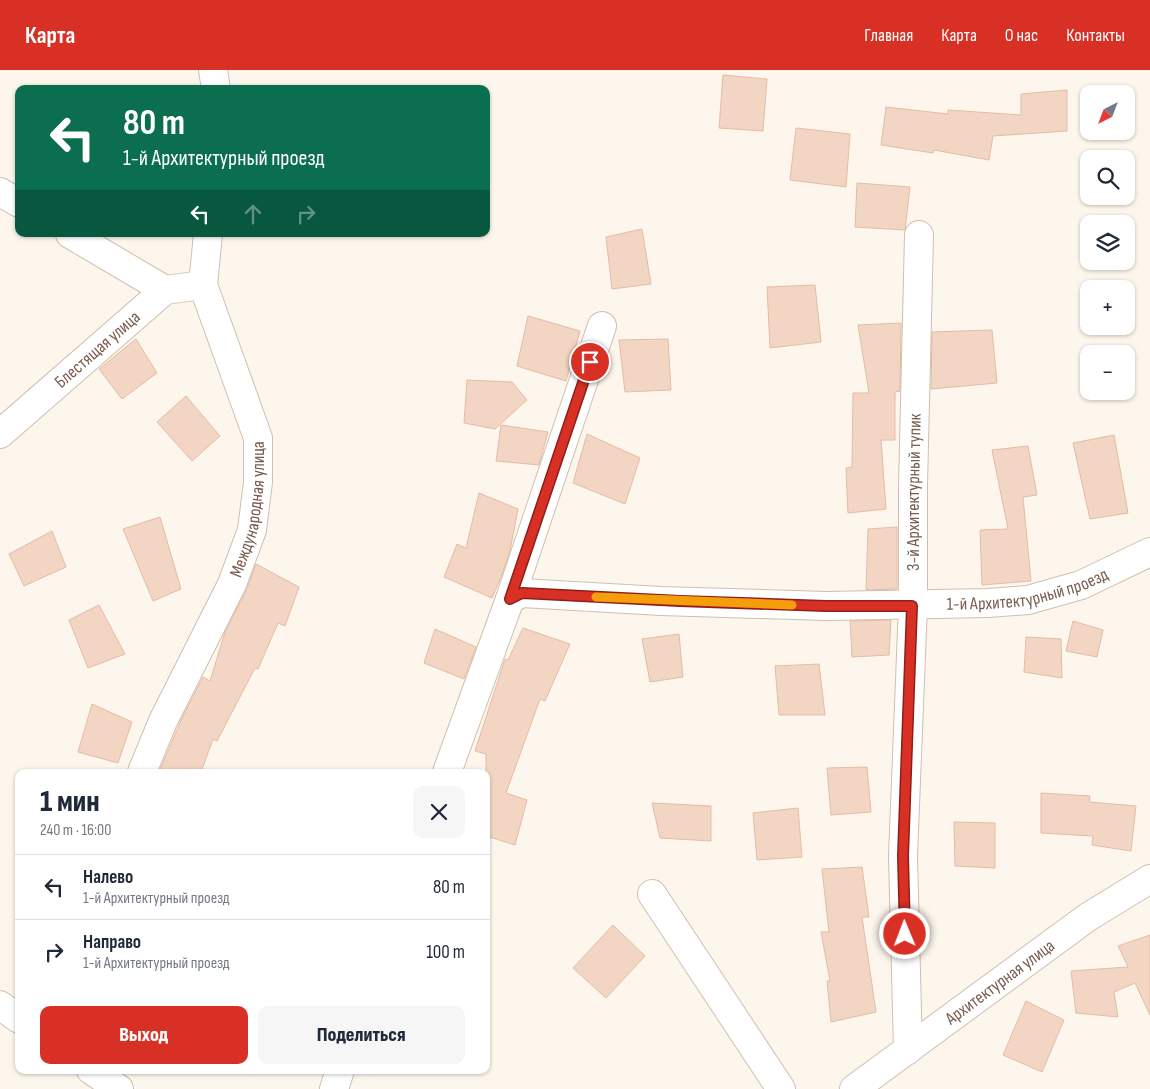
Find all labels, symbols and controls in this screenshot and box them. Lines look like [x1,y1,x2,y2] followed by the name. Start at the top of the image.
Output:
[25,21,75,50] text: Карта
[864,25,913,46] text: Главная
[941,25,977,46] text: Карта
[1005,25,1038,46] text: О нас
[1066,25,1125,46] text: Контакты
[1080,85,1135,140] north arrow
[1080,85,1135,400] map controls
[123,102,185,145] text: 80 m
[40,105,105,170] icon: left
[123,145,324,172] text: 1-й Архитектурный проезд
[1080,150,1135,205] button: search
[186,200,214,228] icon: left
[239,200,267,228] icon: ahead
[292,200,320,228] icon: right
[1080,215,1135,270] button: layers
[1080,280,1135,335] button: +
[50,306,144,392] street label: Блестящая улица
[569,341,611,383] pin
[1080,345,1135,400] button: −
[576,348,604,376] icon: arrive
[903,413,925,571] street label: 3-й Архитектурный тупик
[225,441,269,580] street label: Международная улица
[946,563,1112,614] street label: 1-й Архитектурный проезд
[40,784,100,820] text: 1 мин
[413,786,465,838] button: close
[40,821,111,840] text: 240 m · 16:00
[83,866,133,889] text: Налево
[40,873,68,901] icon: left
[433,876,465,899] text: 80 m
[83,889,229,908] text: 1-й Архитектурный проезд
[878,907,930,959] position arrow
[83,931,141,954] text: Направо
[940,935,1059,1029] street label: Архитектурная улица
[40,938,68,966] icon: right
[426,941,465,964] text: 100 m
[83,954,229,973] text: 1-й Архитектурный проезд
[40,1006,248,1064] button: Выход
[258,1006,465,1064] button: Поделиться

